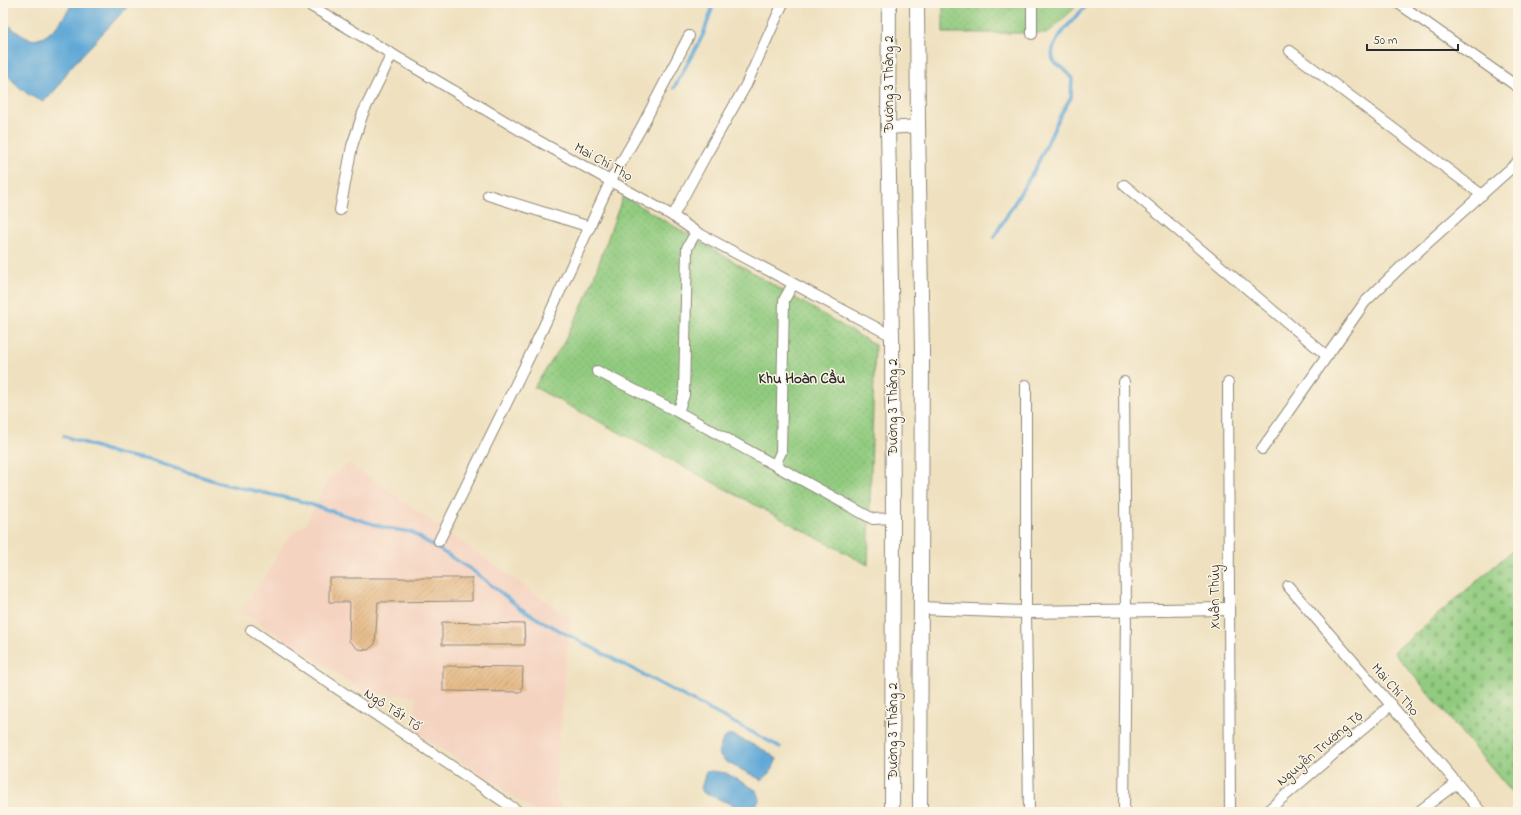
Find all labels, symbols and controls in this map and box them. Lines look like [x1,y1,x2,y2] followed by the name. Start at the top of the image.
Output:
[1367,26,1458,52] scale bar
[1373,32,1397,50] text: 50 m
[879,35,901,133] street label: Đường 3 Tháng 2
[570,138,637,187] street label: Mai Chí Thọ
[883,358,905,456] street label: Đường 3 Tháng 2
[759,368,846,390] district label: Khu Hoàn Cầu
[1205,565,1227,629] street label: Xuân Thủy
[1366,659,1424,721] street label: Mai Chí Thọ
[883,682,905,780] street label: Đường 3 Tháng 2
[359,683,426,738] street label: Ngô Tất Tố
[1272,707,1369,792] street label: Nguyễn Trường Tộ

